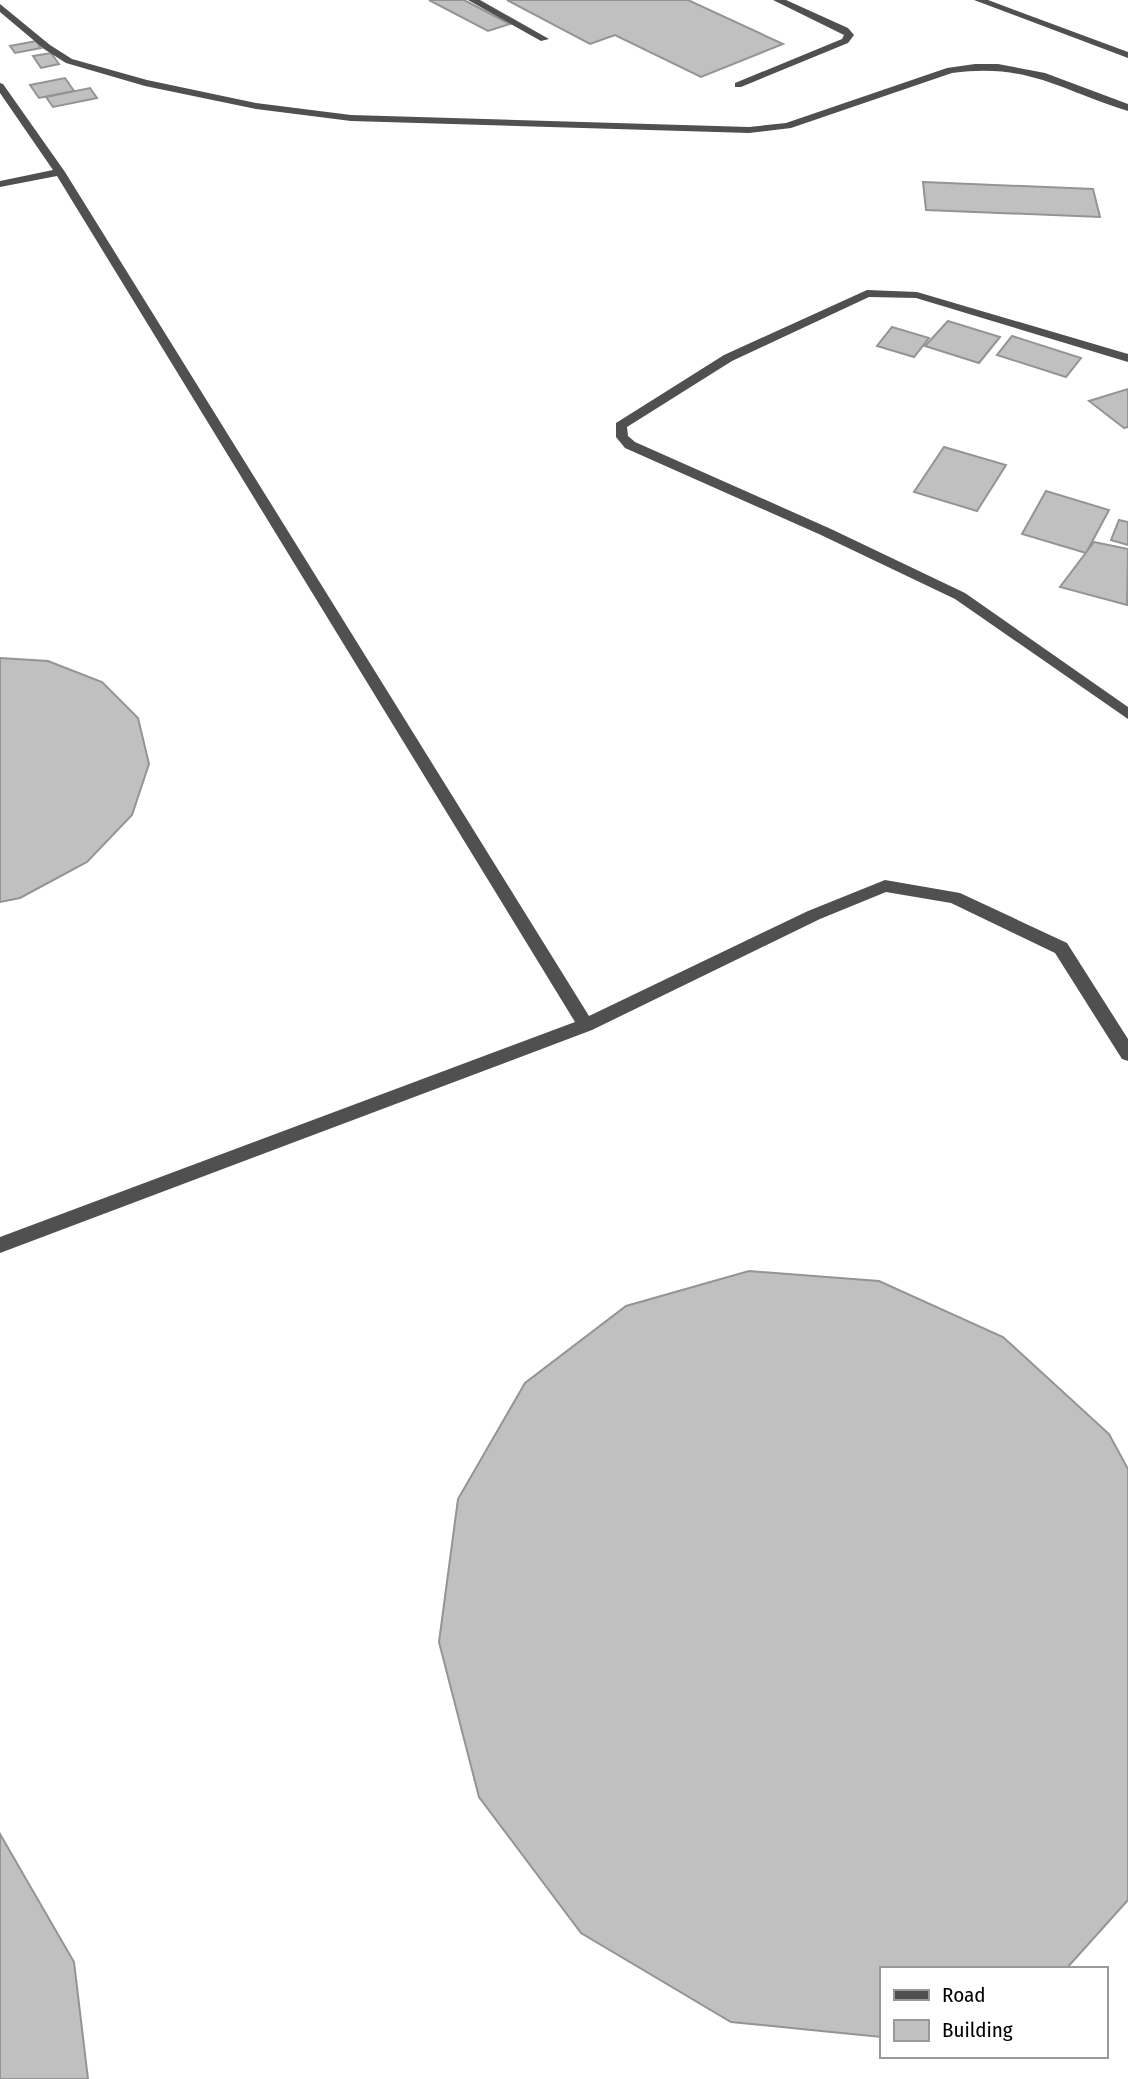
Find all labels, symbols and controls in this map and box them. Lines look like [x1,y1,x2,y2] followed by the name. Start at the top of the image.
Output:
[880,1967,1107,2058] legend
[942,1982,986,2008] text: Road
[942,2017,1013,2043] text: Building

